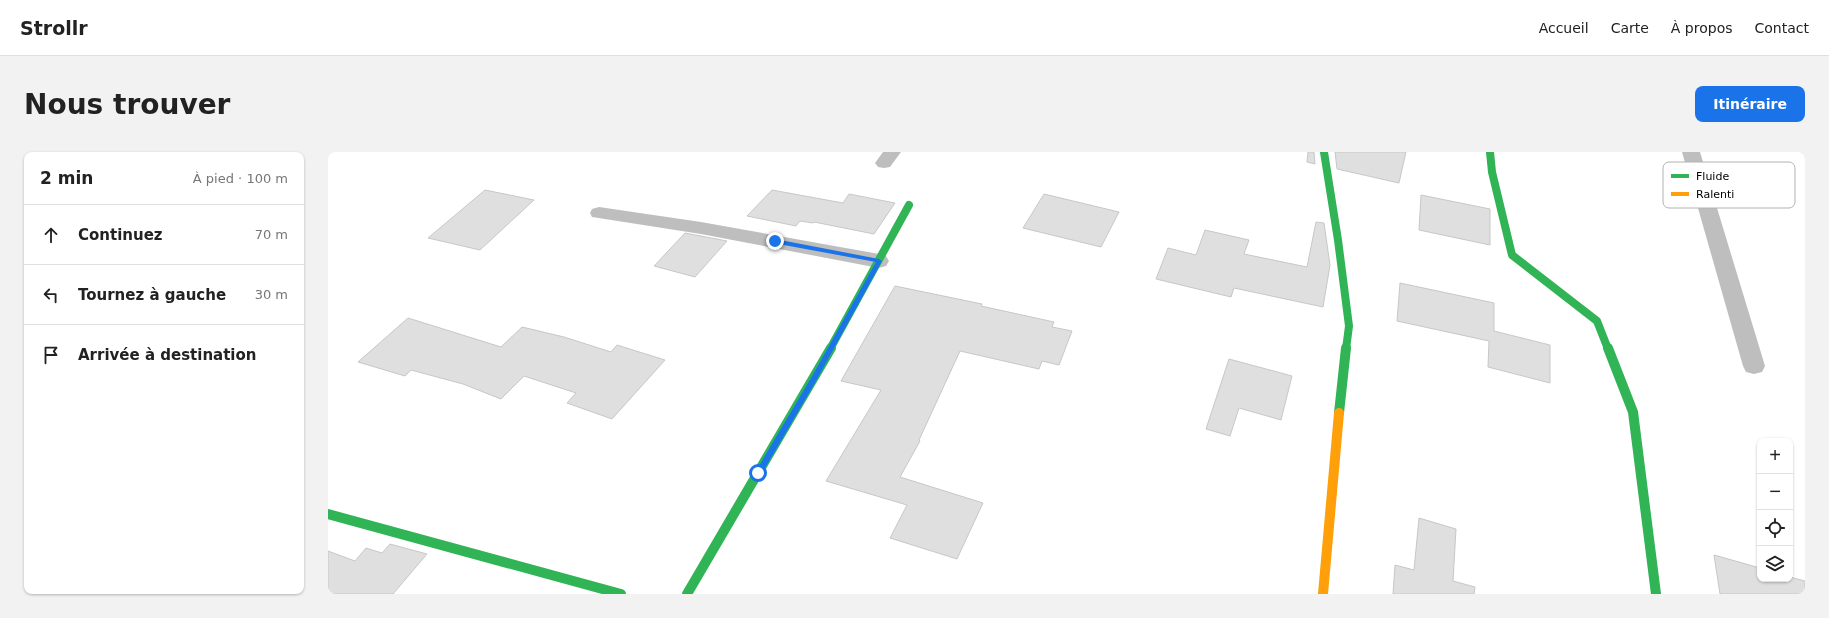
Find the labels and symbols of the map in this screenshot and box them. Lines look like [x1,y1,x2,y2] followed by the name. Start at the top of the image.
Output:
[1663,162,1795,208] legend
[1696,170,1729,183] text: Fluide
[1696,188,1734,201] text: Ralenti
[766,232,784,250] route end
[749,464,767,482] route start

